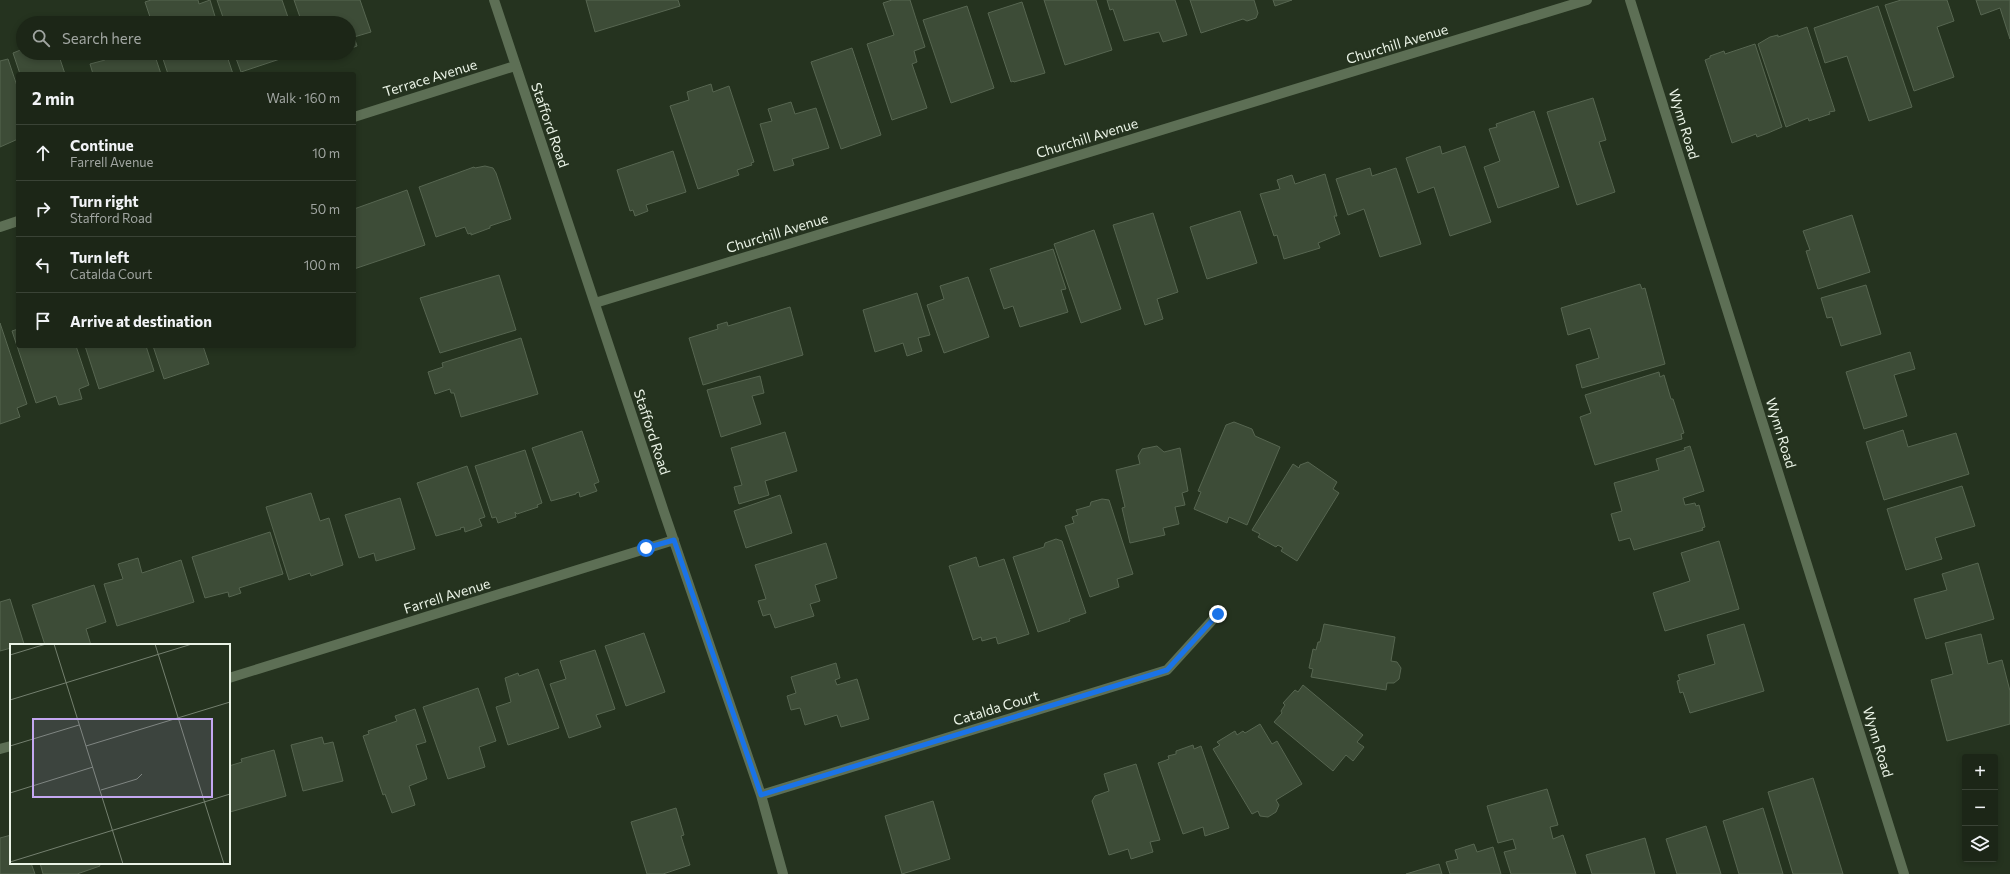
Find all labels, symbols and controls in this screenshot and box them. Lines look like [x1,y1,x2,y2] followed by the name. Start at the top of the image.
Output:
[16,16,356,60] search box
[1344,20,1450,67] street label: Churchill Avenue
[30,27,52,49] icon: search
[62,29,141,47] text: Search here
[381,55,479,100] street label: Terrace Avenue
[528,80,573,170] street label: Stafford Road
[1666,87,1703,161] street label: Wynn Road
[32,88,74,109] text: 2 min
[266,90,340,106] text: Walk · 160 m
[1034,114,1140,161] street label: Churchill Avenue
[70,136,134,154] text: Continue
[32,142,54,164] icon: ahead
[312,145,340,161] text: 10 m
[70,154,153,170] text: Farrell Avenue
[70,192,139,210] text: Turn right
[32,198,54,220] icon: right
[310,201,340,217] text: 50 m
[724,209,830,256] street label: Churchill Avenue
[70,210,152,226] text: Stafford Road
[70,248,129,266] text: Turn left
[32,254,54,276] icon: left
[304,257,340,273] text: 100 m
[70,266,152,282] text: Catalda Court
[32,310,54,332] icon: arrive
[70,312,212,330] text: Arrive at destination
[631,387,674,477] street label: Stafford Road
[1763,396,1800,470] street label: Wynn Road
[637,539,655,557] route start
[401,574,492,617] street label: Farrell Avenue
[1209,605,1227,623] route end
[10,644,230,864] inset map
[951,686,1041,729] street label: Catalda Court
[1860,705,1897,779] street label: Wynn Road
[1962,754,1998,862] map controls
[1962,754,1998,790] button: +
[1962,790,1998,826] button: −
[1962,826,1998,862] button: layers

